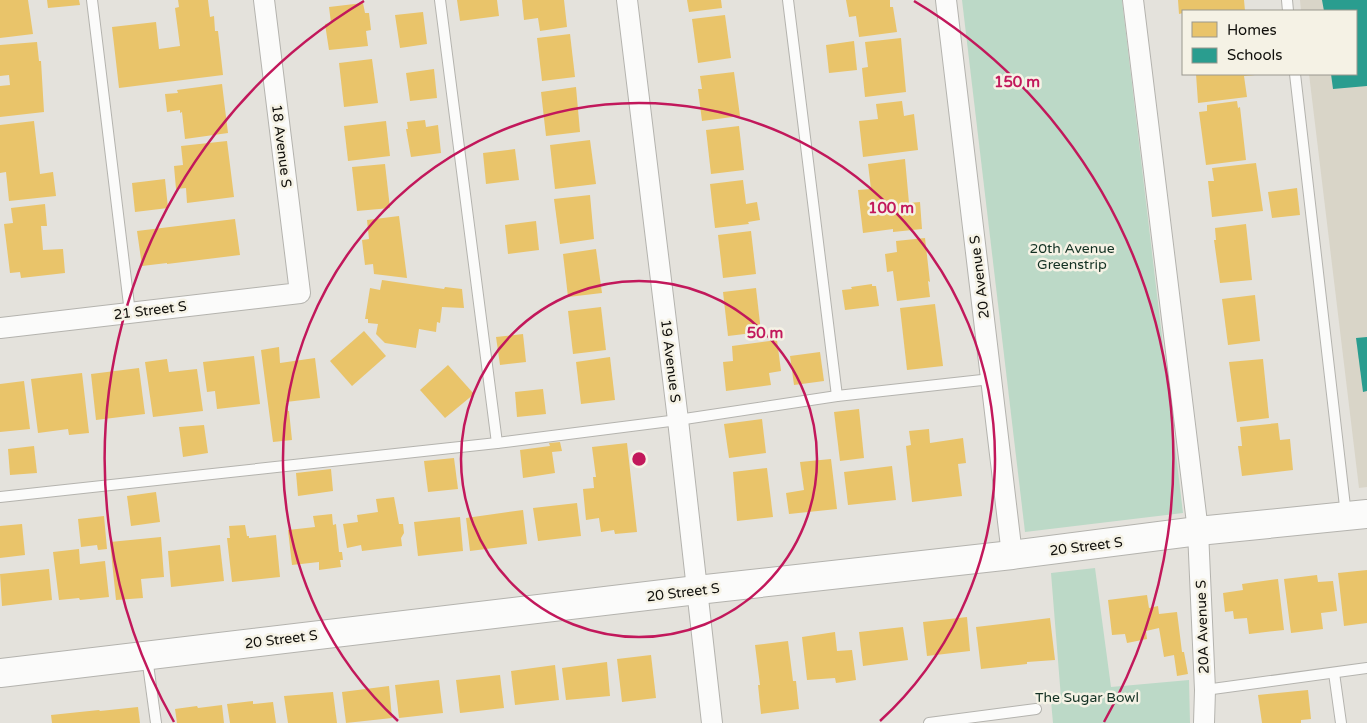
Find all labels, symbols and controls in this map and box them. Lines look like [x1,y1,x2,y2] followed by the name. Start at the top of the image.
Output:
[1182,10,1357,75] legend
[1227,21,1277,39] text: Homes
[1227,46,1283,64] text: Schools
[994,73,1040,91] text: 150 m
[268,104,295,189] street label: 18 Avenue S
[868,199,914,217] text: 100 m
[966,234,993,319] street label: 20 Avenue S
[1029,240,1115,273] park label: 20th Avenue Greenstrip
[113,298,188,323] street label: 21 Street S
[657,319,684,404] street label: 19 Avenue S
[747,324,783,342] text: 50 m
[630,450,648,468] centre of rings
[1049,534,1124,559] street label: 20 Street S
[1192,579,1213,674] street label: 20A Avenue S
[646,580,721,605] street label: 20 Street S
[244,627,319,652] street label: 20 Street S
[1035,689,1139,706] park label: The Sugar Bowl

